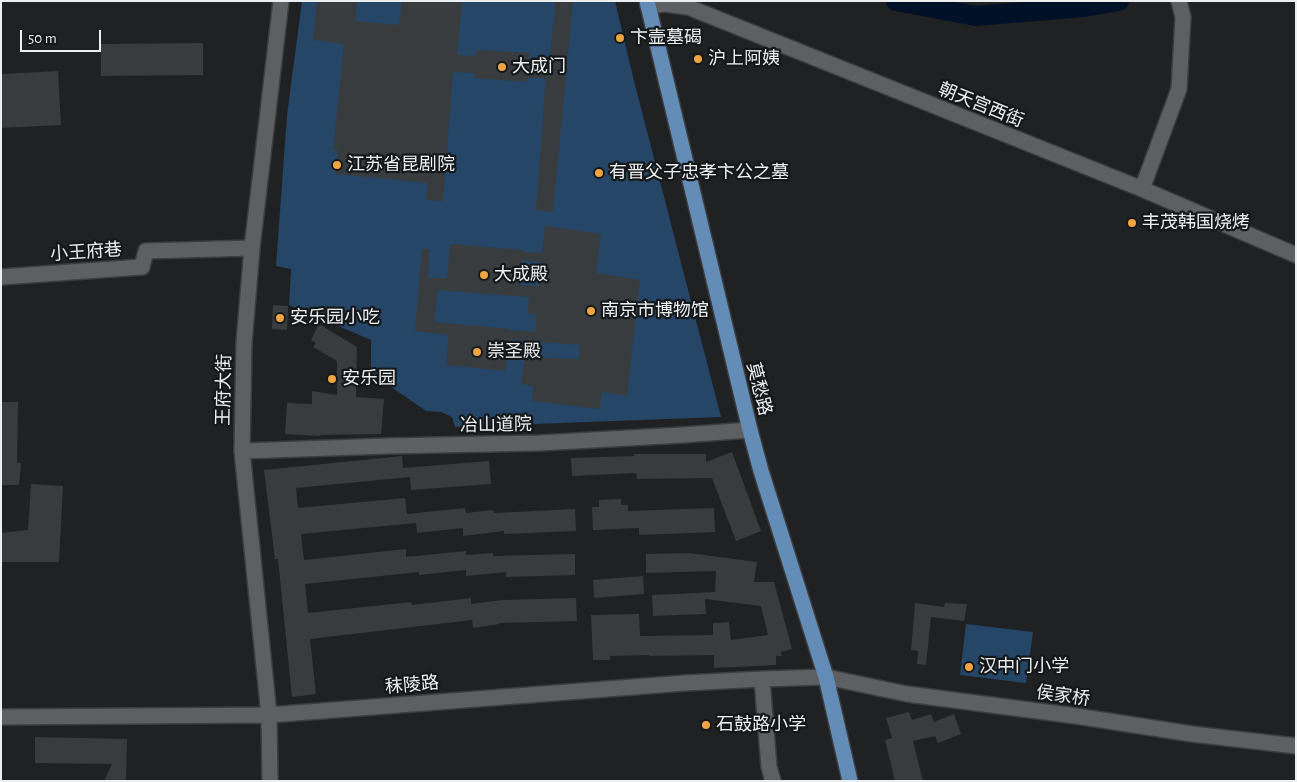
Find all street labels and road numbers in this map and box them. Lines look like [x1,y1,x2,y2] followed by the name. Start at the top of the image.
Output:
[935,78,1027,132] street label: 朝天宫西街
[49,239,123,265] street label: 小王府巷
[213,354,235,426] street label: 王府大街
[742,360,776,418] street label: 莫愁路
[460,414,532,436] street label: 冶山道院
[384,672,440,698] street label: 秣陵路
[1035,682,1091,710] street label: 侯家桥

